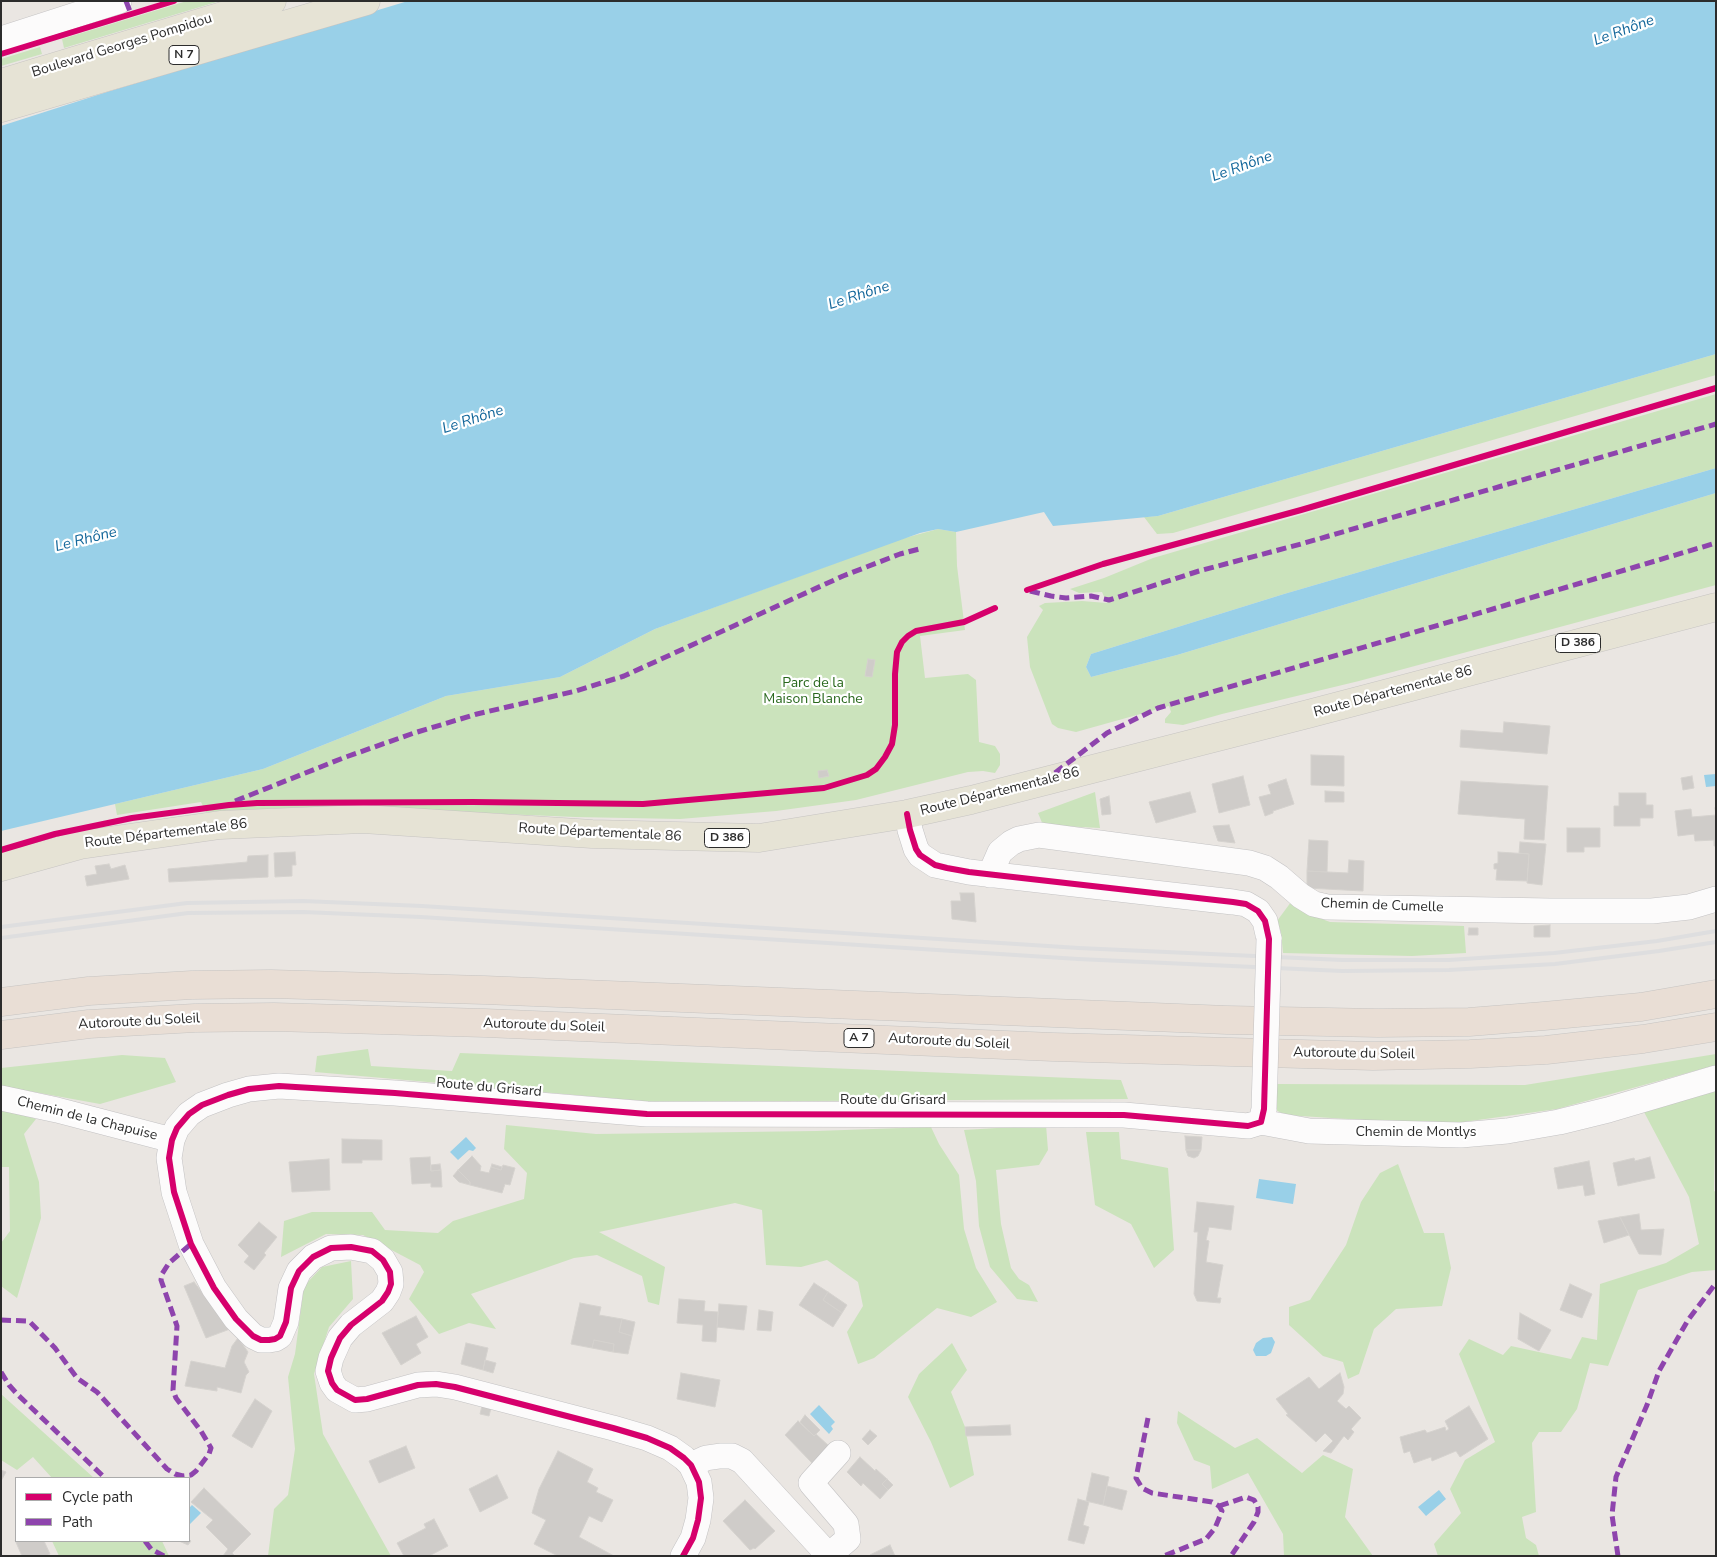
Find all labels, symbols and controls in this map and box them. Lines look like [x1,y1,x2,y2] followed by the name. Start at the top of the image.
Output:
[30,11,214,81] street label: Boulevard Georges Pompidou
[1591,12,1657,50] water label: Le Rhône
[169,46,199,64] road number: N 7
[1209,148,1275,186] water label: Le Rhône
[826,278,892,314] water label: Le Rhône
[440,402,506,438] water label: Le Rhône
[53,524,119,556] water label: Le Rhône
[1556,634,1600,652] road number: D 386
[1312,663,1474,721] street label: Route Départementale 86
[763,676,863,709] park label: Parc de la Maison Blanche
[919,764,1081,820] street label: Route Départementale 86
[84,816,248,852] street label: Route Départementale 86
[518,820,682,846] street label: Route Départementale 86
[704,828,750,848] road number: D 386
[1320,895,1444,917] street label: Chemin de Cumelle
[78,1010,200,1034] street label: Autoroute du Soleil
[483,1015,605,1037] street label: Autoroute du Soleil
[844,1028,874,1048] road number: A 7
[888,1030,1010,1054] street label: Autoroute du Soleil
[1293,1045,1415,1063] street label: Autoroute du Soleil
[435,1075,543,1101] street label: Route du Grisard
[15,1093,159,1145] street label: Chemin de la Chapuise
[840,1093,946,1109] street label: Route du Grisard
[1355,1125,1477,1141] street label: Chemin de Montlys
[15,1477,190,1542] legend
[62,1487,133,1507] text: Cycle path
[62,1512,93,1532] text: Path

